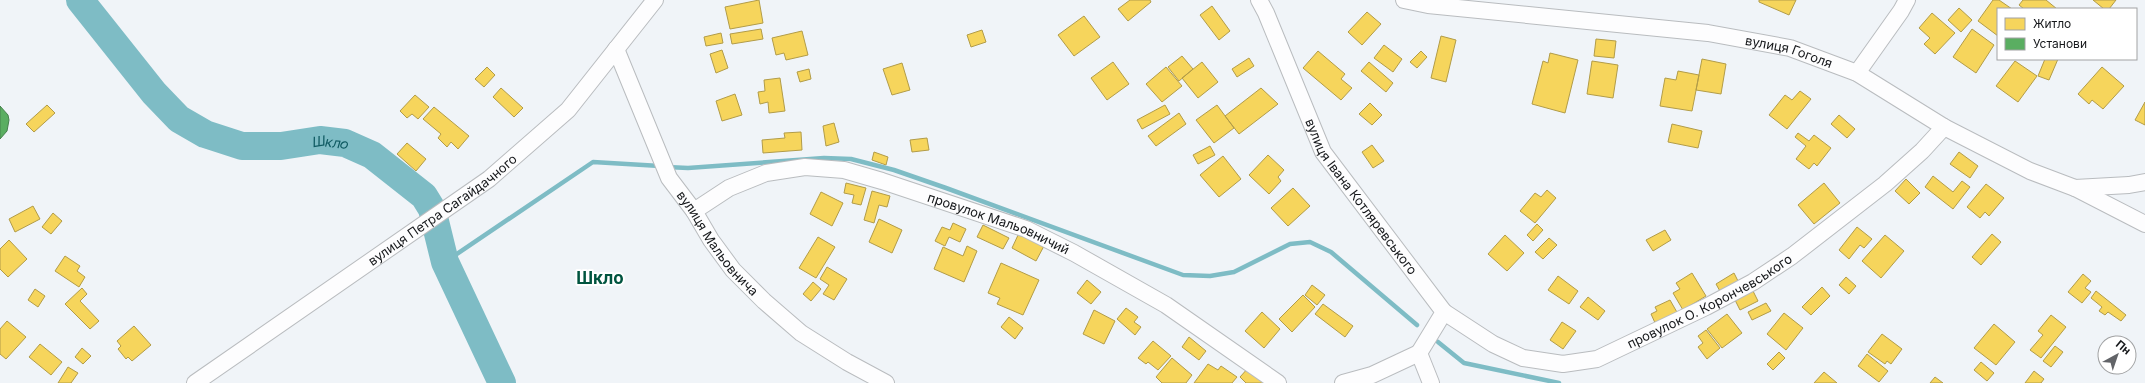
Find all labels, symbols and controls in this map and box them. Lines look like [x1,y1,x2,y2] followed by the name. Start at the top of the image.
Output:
[1997,8,2137,60] legend
[2033,16,2071,31] text: Житло
[1744,32,1835,71] street label: вулиця Гоголя
[2033,36,2087,51] text: Установи
[1302,116,1421,278] street label: вулиця Івана Котляревського
[311,131,352,153] water label: Шкло
[365,150,520,269] street label: вулиця Петра Сагайдачного
[673,188,762,299] street label: вулиця Мальовнича
[926,189,1072,257] street label: провулок Мальовничий
[1624,250,1795,351] street label: провулок О. Корончевського
[576,268,624,288] district label: Шкло
[2097,335,2137,375] north arrow
[2113,337,2134,358] text: Пн

